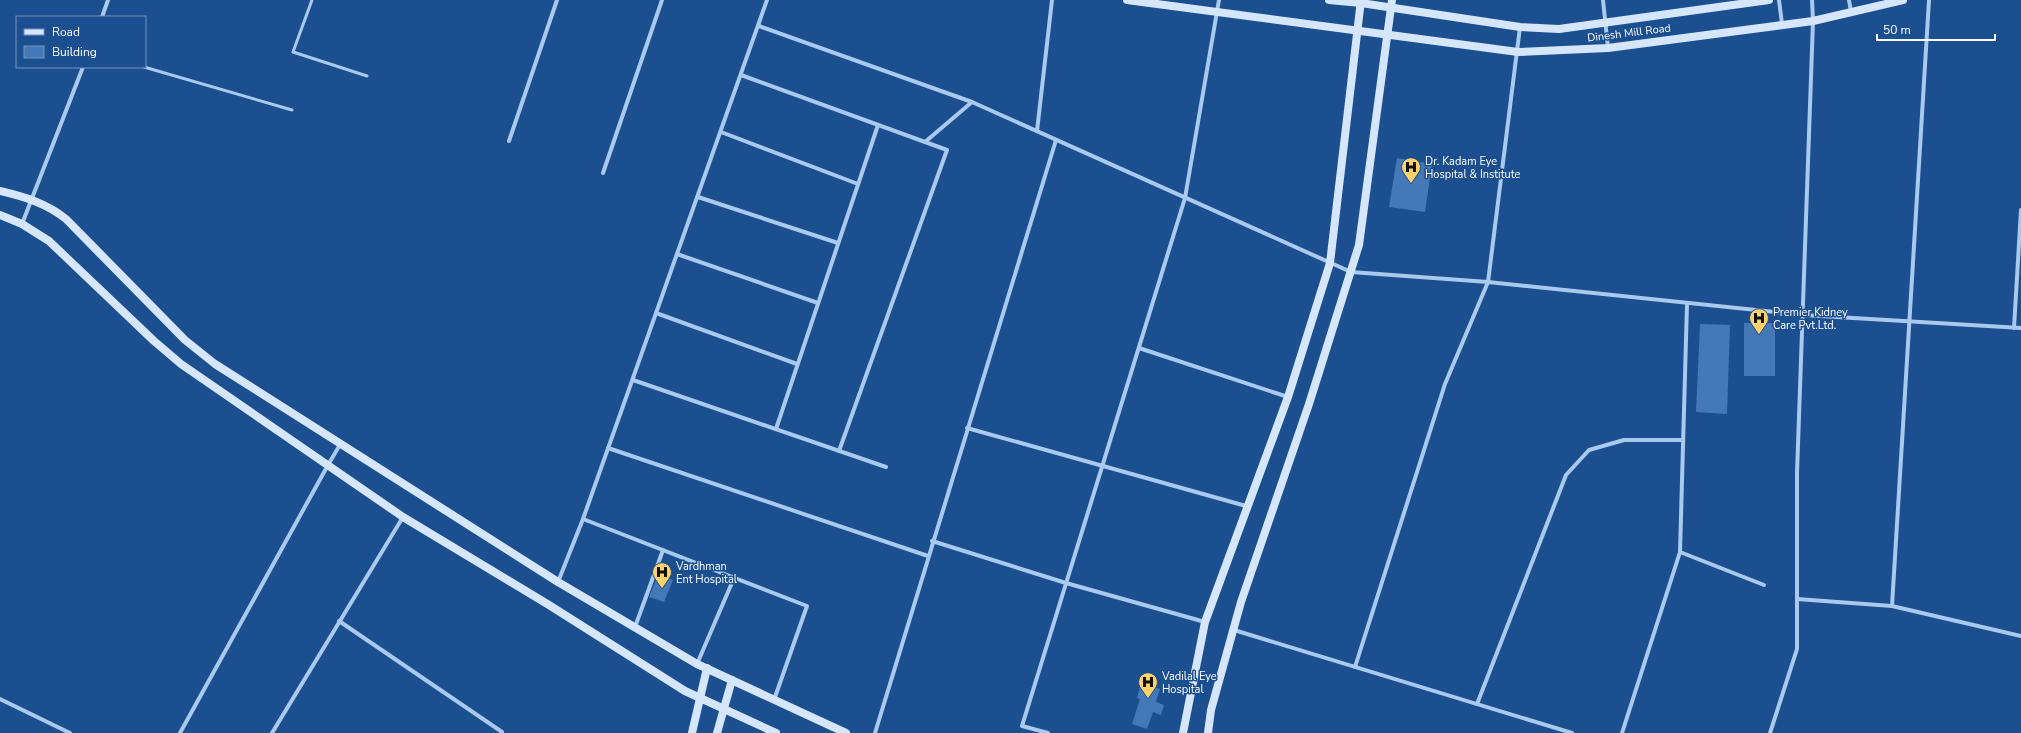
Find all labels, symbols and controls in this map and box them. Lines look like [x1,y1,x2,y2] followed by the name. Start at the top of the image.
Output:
[16,16,146,68] legend
[1877,16,1995,42] scale bar
[1586,20,1672,46] street label: Dinesh Mill Road
[1883,22,1911,38] text: 50 m
[52,24,80,40] text: Road
[52,44,97,60] text: Building
[1425,154,1520,182] place label: Dr. Kadam Eye Hospital & Institute
[1400,156,1422,184] hospital icon: Dr. Kadam Eye Hospital & Institute
[1773,305,1848,333] place label: Premier Kidney Care Pvt.Ltd.
[1748,307,1770,335] hospital icon: Premier Kidney Care Pvt.Ltd.
[675,559,738,587] place label: Vardhman Ent Hospital
[651,561,673,589] hospital icon: Vardhman Ent Hospital
[1161,669,1217,697] place label: Vadilal Eye Hospital
[1137,671,1159,699] hospital icon: Vadilal Eye Hospital

